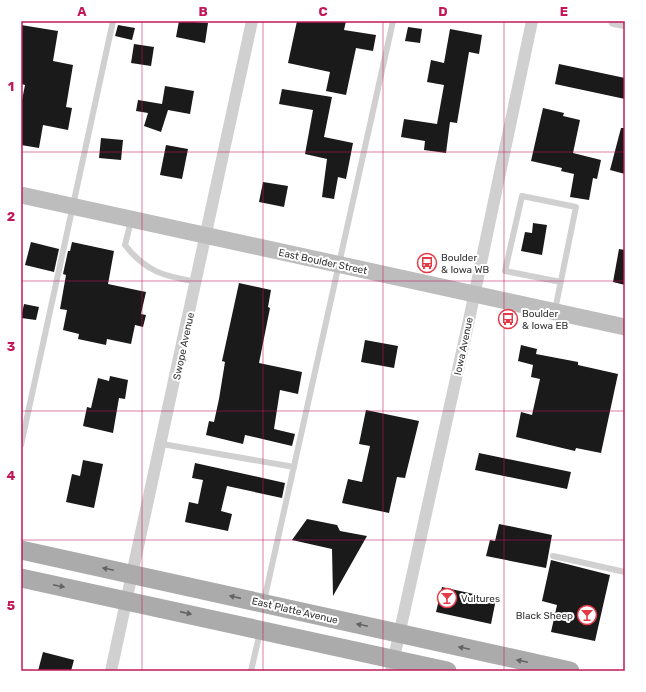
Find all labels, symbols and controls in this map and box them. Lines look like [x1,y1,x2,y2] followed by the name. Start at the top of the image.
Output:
[77,4,87,19] text: A
[198,4,208,19] text: B
[318,4,328,19] text: C
[438,4,448,19] text: D
[560,4,568,19] text: E
[8,79,14,94] text: 1
[7,209,15,224] text: 2
[277,247,368,277] street label: East Boulder Street
[416,252,438,274] bus stop icon: Boulder & Iowa WB
[441,252,489,276] place label: Boulder & Iowa WB
[497,308,519,330] bus stop icon: Boulder & Iowa EB
[522,308,569,332] place label: Boulder & Iowa EB
[171,311,197,381] street label: Swope Avenue
[452,316,476,376] street label: Iowa Avenue
[7,339,16,354] text: 3
[7,468,16,483] text: 4
[102,565,114,571] one-way arrow
[53,583,65,589] one-way arrow
[436,587,458,609] bar icon: Vultures
[229,593,241,599] one-way arrow
[461,593,500,605] place label: Vultures
[251,595,339,627] street label: East Platte Avenue
[7,598,15,613] text: 5
[576,604,598,626] bar icon: Black Sheep
[516,610,573,622] place label: Black Sheep
[180,611,192,617] one-way arrow
[355,622,368,628] one-way arrow
[458,644,470,650] one-way arrow
[516,657,528,663] one-way arrow

